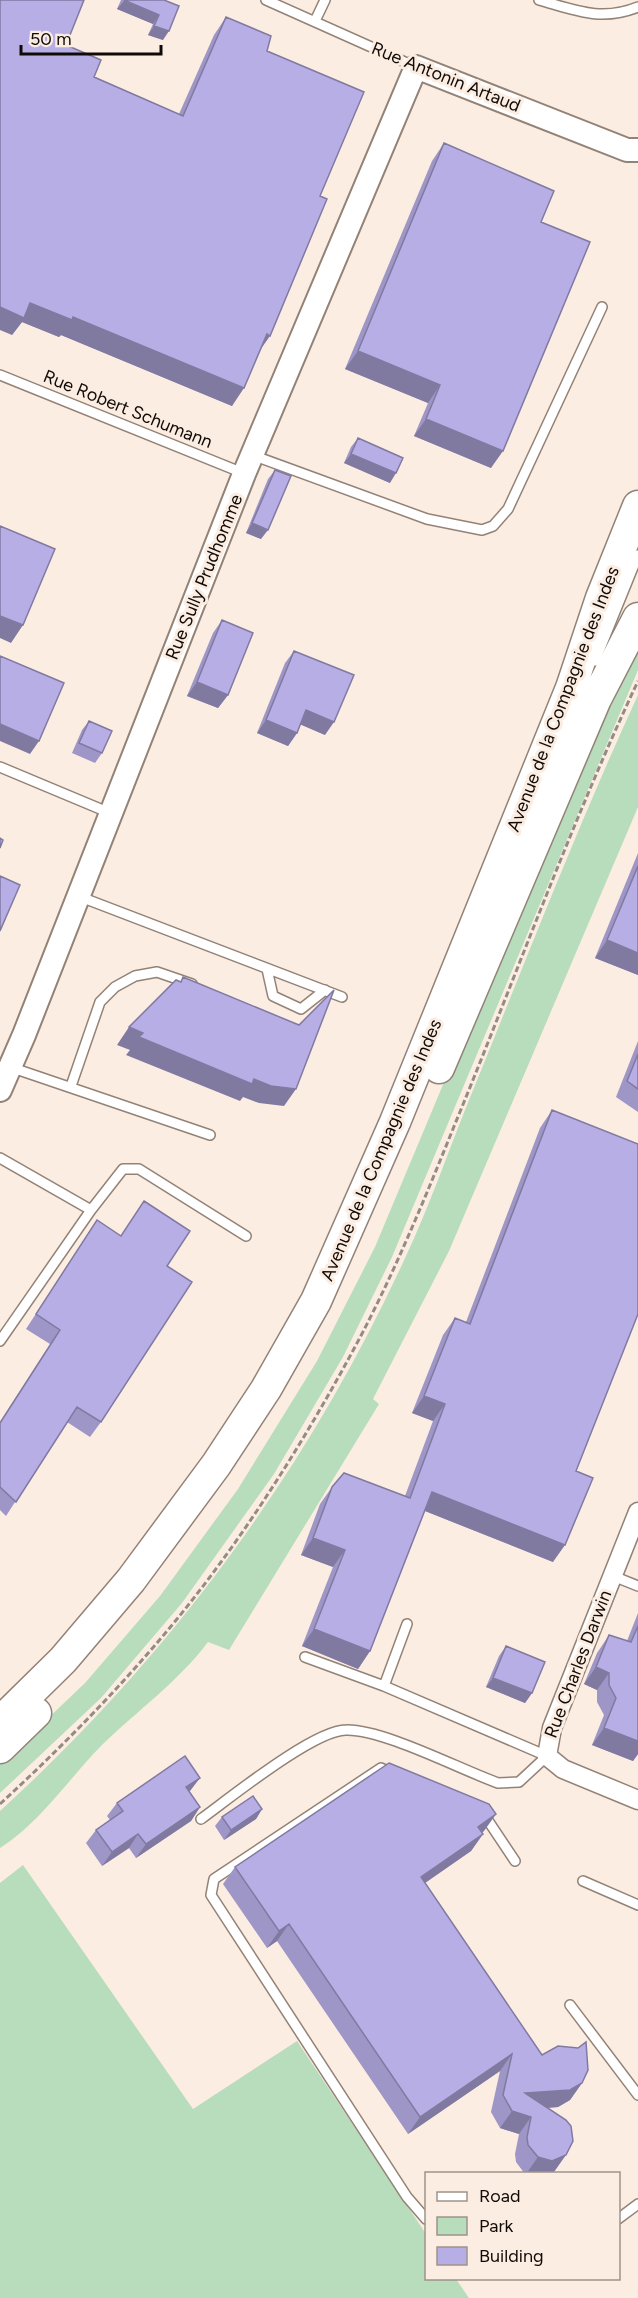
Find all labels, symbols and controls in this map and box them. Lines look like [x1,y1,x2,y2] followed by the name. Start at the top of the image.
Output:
[21,18,160,56] scale bar
[30,28,72,50] text: 50 m
[368,37,524,117] street label: Rue Antonin Artaud
[40,365,216,453] street label: Rue Robert Schumann
[161,491,247,663] street label: Rue Sully Prudhomme
[502,563,624,835] street label: Avenue de la Compagnie des Indes
[316,1016,446,1284] street label: Avenue de la Compagnie des Indes
[540,1587,616,1741] street label: Rue Charles Darwin
[425,2172,620,2280] legend
[479,2185,520,2207] text: Road
[479,2215,514,2237] text: Park
[479,2245,544,2267] text: Building

